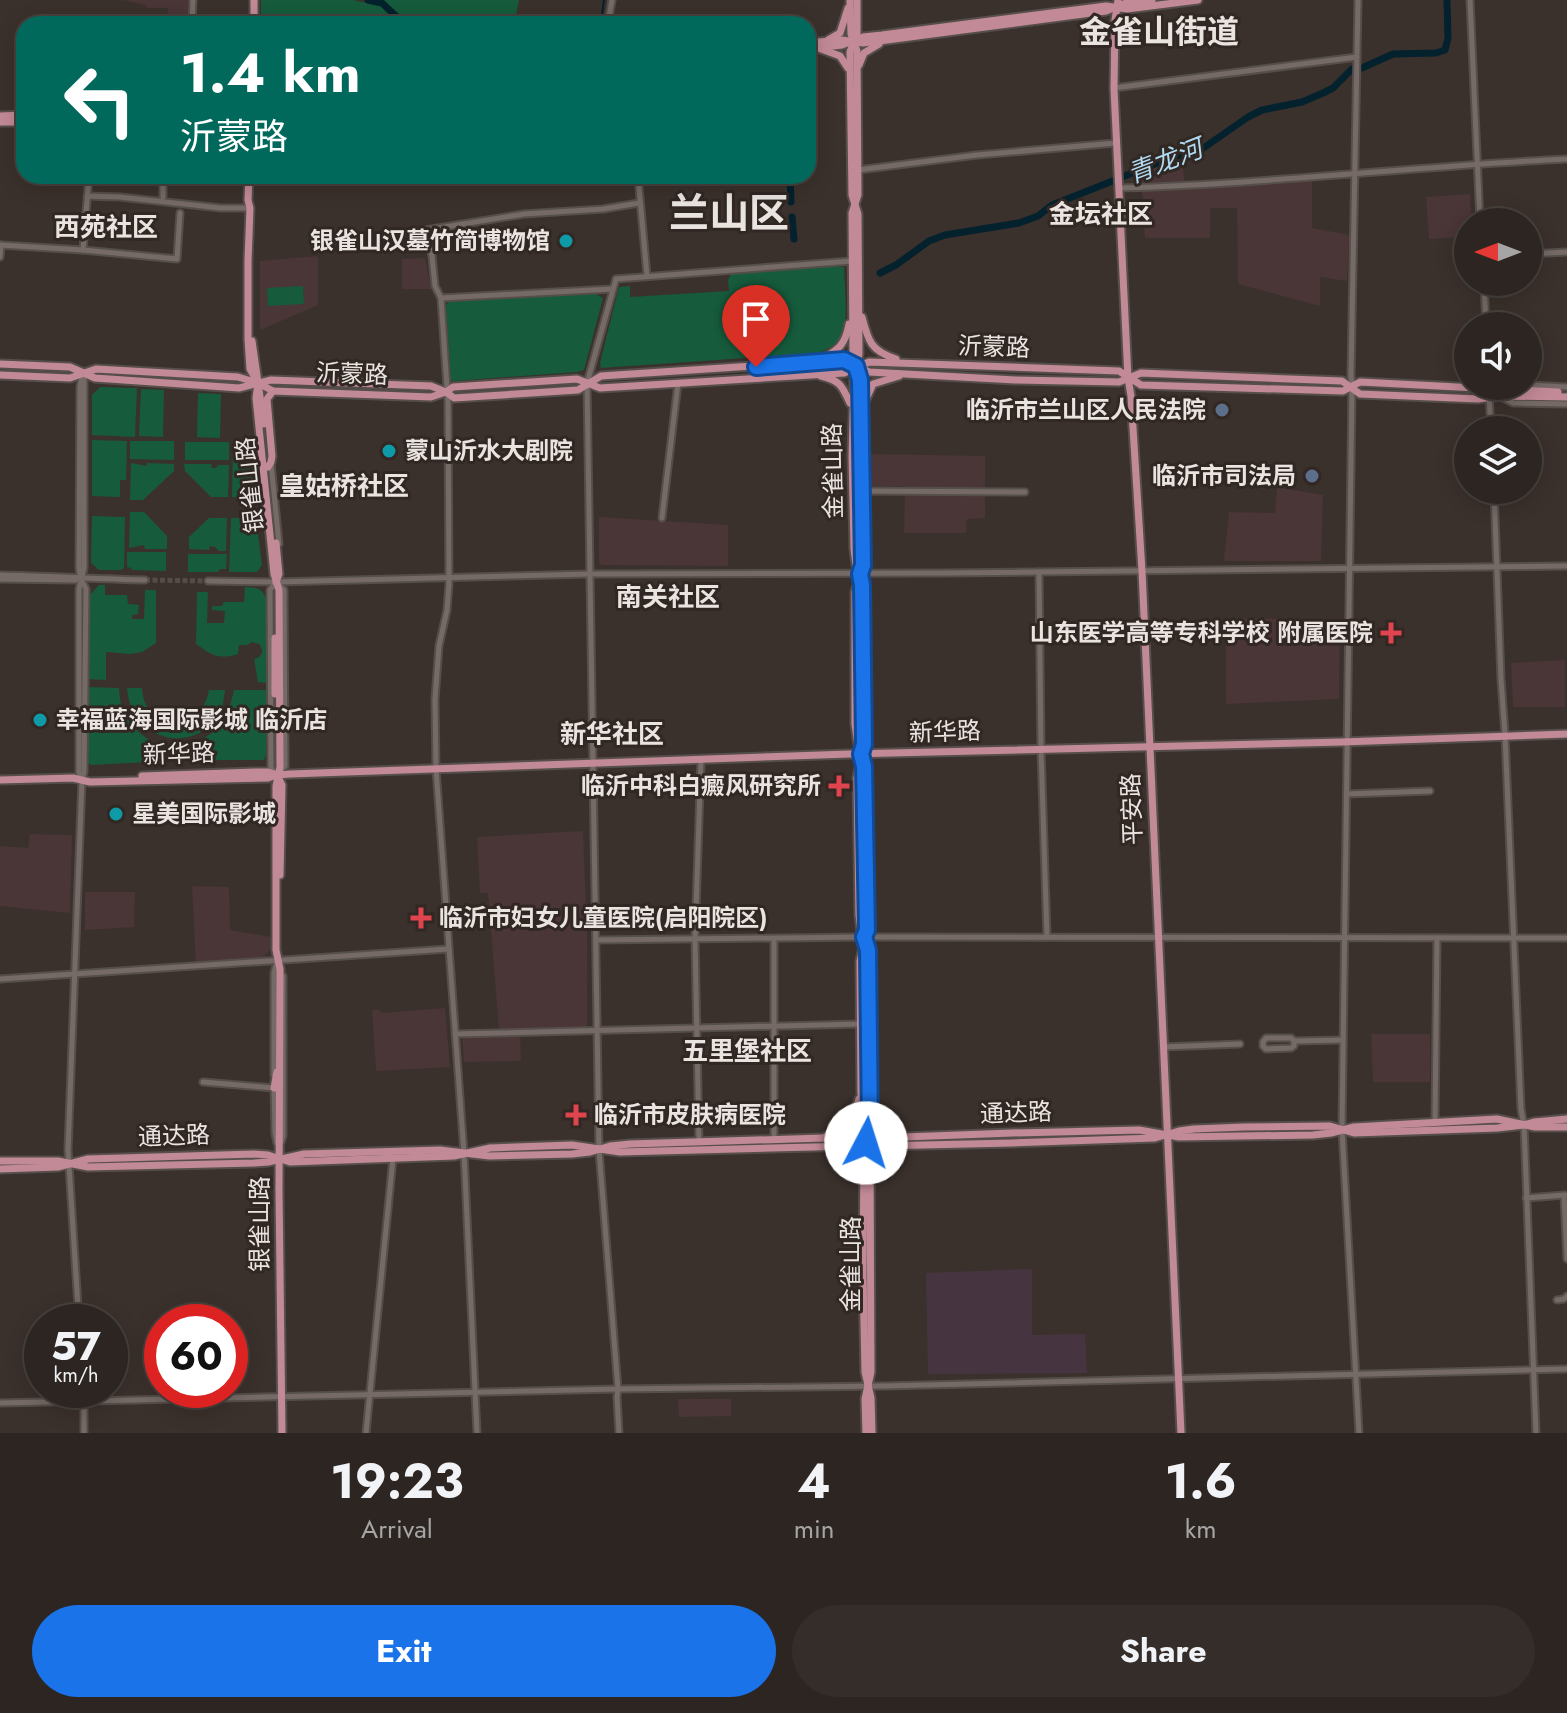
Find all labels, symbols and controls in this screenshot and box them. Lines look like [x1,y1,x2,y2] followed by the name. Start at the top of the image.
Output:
[1079,9,1239,55] district label: 金雀山街道
[180,32,361,113] text: 1.4 km
[48,48,152,152] icon: left
[180,110,288,162] text: 沂蒙路
[1122,127,1213,193] water label: 青龙河
[669,184,789,242] district label: 兰山区
[1049,195,1153,233] district label: 金坛社区
[54,208,158,246] district label: 西苑社区
[1454,208,1542,296] north arrow
[1454,208,1542,504] map controls
[310,223,550,258] place label: 银雀山汉墓竹简博物馆
[557,232,575,250] marker: 银雀山汉墓竹简博物馆
[722,285,790,367] pin
[734,297,778,341] icon: arrive
[1454,312,1542,400] button: sound
[957,328,1031,365] street label: 沂蒙路
[315,355,389,392] street label: 沂蒙路
[966,392,1206,427] place label: 临沂市兰山区人民法院
[1213,401,1231,419] marker: 临沂市兰山区人民法院
[1454,416,1542,504] button: layers
[814,423,851,519] street label: 金雀山路
[405,433,573,468] place label: 蒙山沂水大剧院
[227,435,272,535] street label: 银雀山路
[380,442,398,460] marker: 蒙山沂水大剧院
[1152,458,1296,493] place label: 临沂市司法局
[279,467,409,505] district label: 皇姑桥社区
[1303,467,1321,485] marker: 临沂市司法局
[616,578,720,616] district label: 南关社区
[1030,615,1373,650] place label: 山东医学高等专科学校 附属医院
[1380,622,1402,644] marker: 山东医学高等专科学校 附属医院
[56,702,327,737] place label: 幸福蓝海国际影城 临沂店
[31,711,49,729] marker: 幸福蓝海国际影城 临沂店
[908,713,982,750] street label: 新华路
[560,715,664,753] district label: 新华社区
[142,735,216,772] street label: 新华路
[581,768,821,803] place label: 临沂中科白癜风研究所
[1113,772,1150,846] street label: 平安路
[828,775,850,797] marker: 临沂中科白癜风研究所
[132,796,276,831] place label: 星美国际影城
[107,805,125,823] marker: 星美国际影城
[439,900,767,935] place label: 临沂市妇女儿童医院(启阳院区)
[410,907,432,929] marker: 临沂市妇女儿童医院(启阳院区)
[682,1032,812,1070] district label: 五里堡社区
[979,1094,1053,1131] street label: 通达路
[594,1097,786,1132] place label: 临沂市皮肤病医院
[824,1101,908,1185] position arrow
[565,1104,587,1126] marker: 临沂市皮肤病医院
[137,1117,211,1154] street label: 通达路
[242,1176,277,1272] street label: 银雀山路
[833,1216,868,1312] street label: 金雀山路
[144,1304,248,1408] speed limit sign: 60
[51,1317,101,1375] text: 57
[53,1361,99,1390] text: km/h
[330,1447,464,1516] text: 19:23
[797,1447,831,1516] text: 4
[1165,1447,1237,1516] text: 1.6
[361,1510,433,1548] text: Arrival
[794,1510,834,1548] text: min
[1185,1510,1217,1548] text: km
[32,1605,776,1697] button: Exit
[792,1605,1535,1697] button: Share

